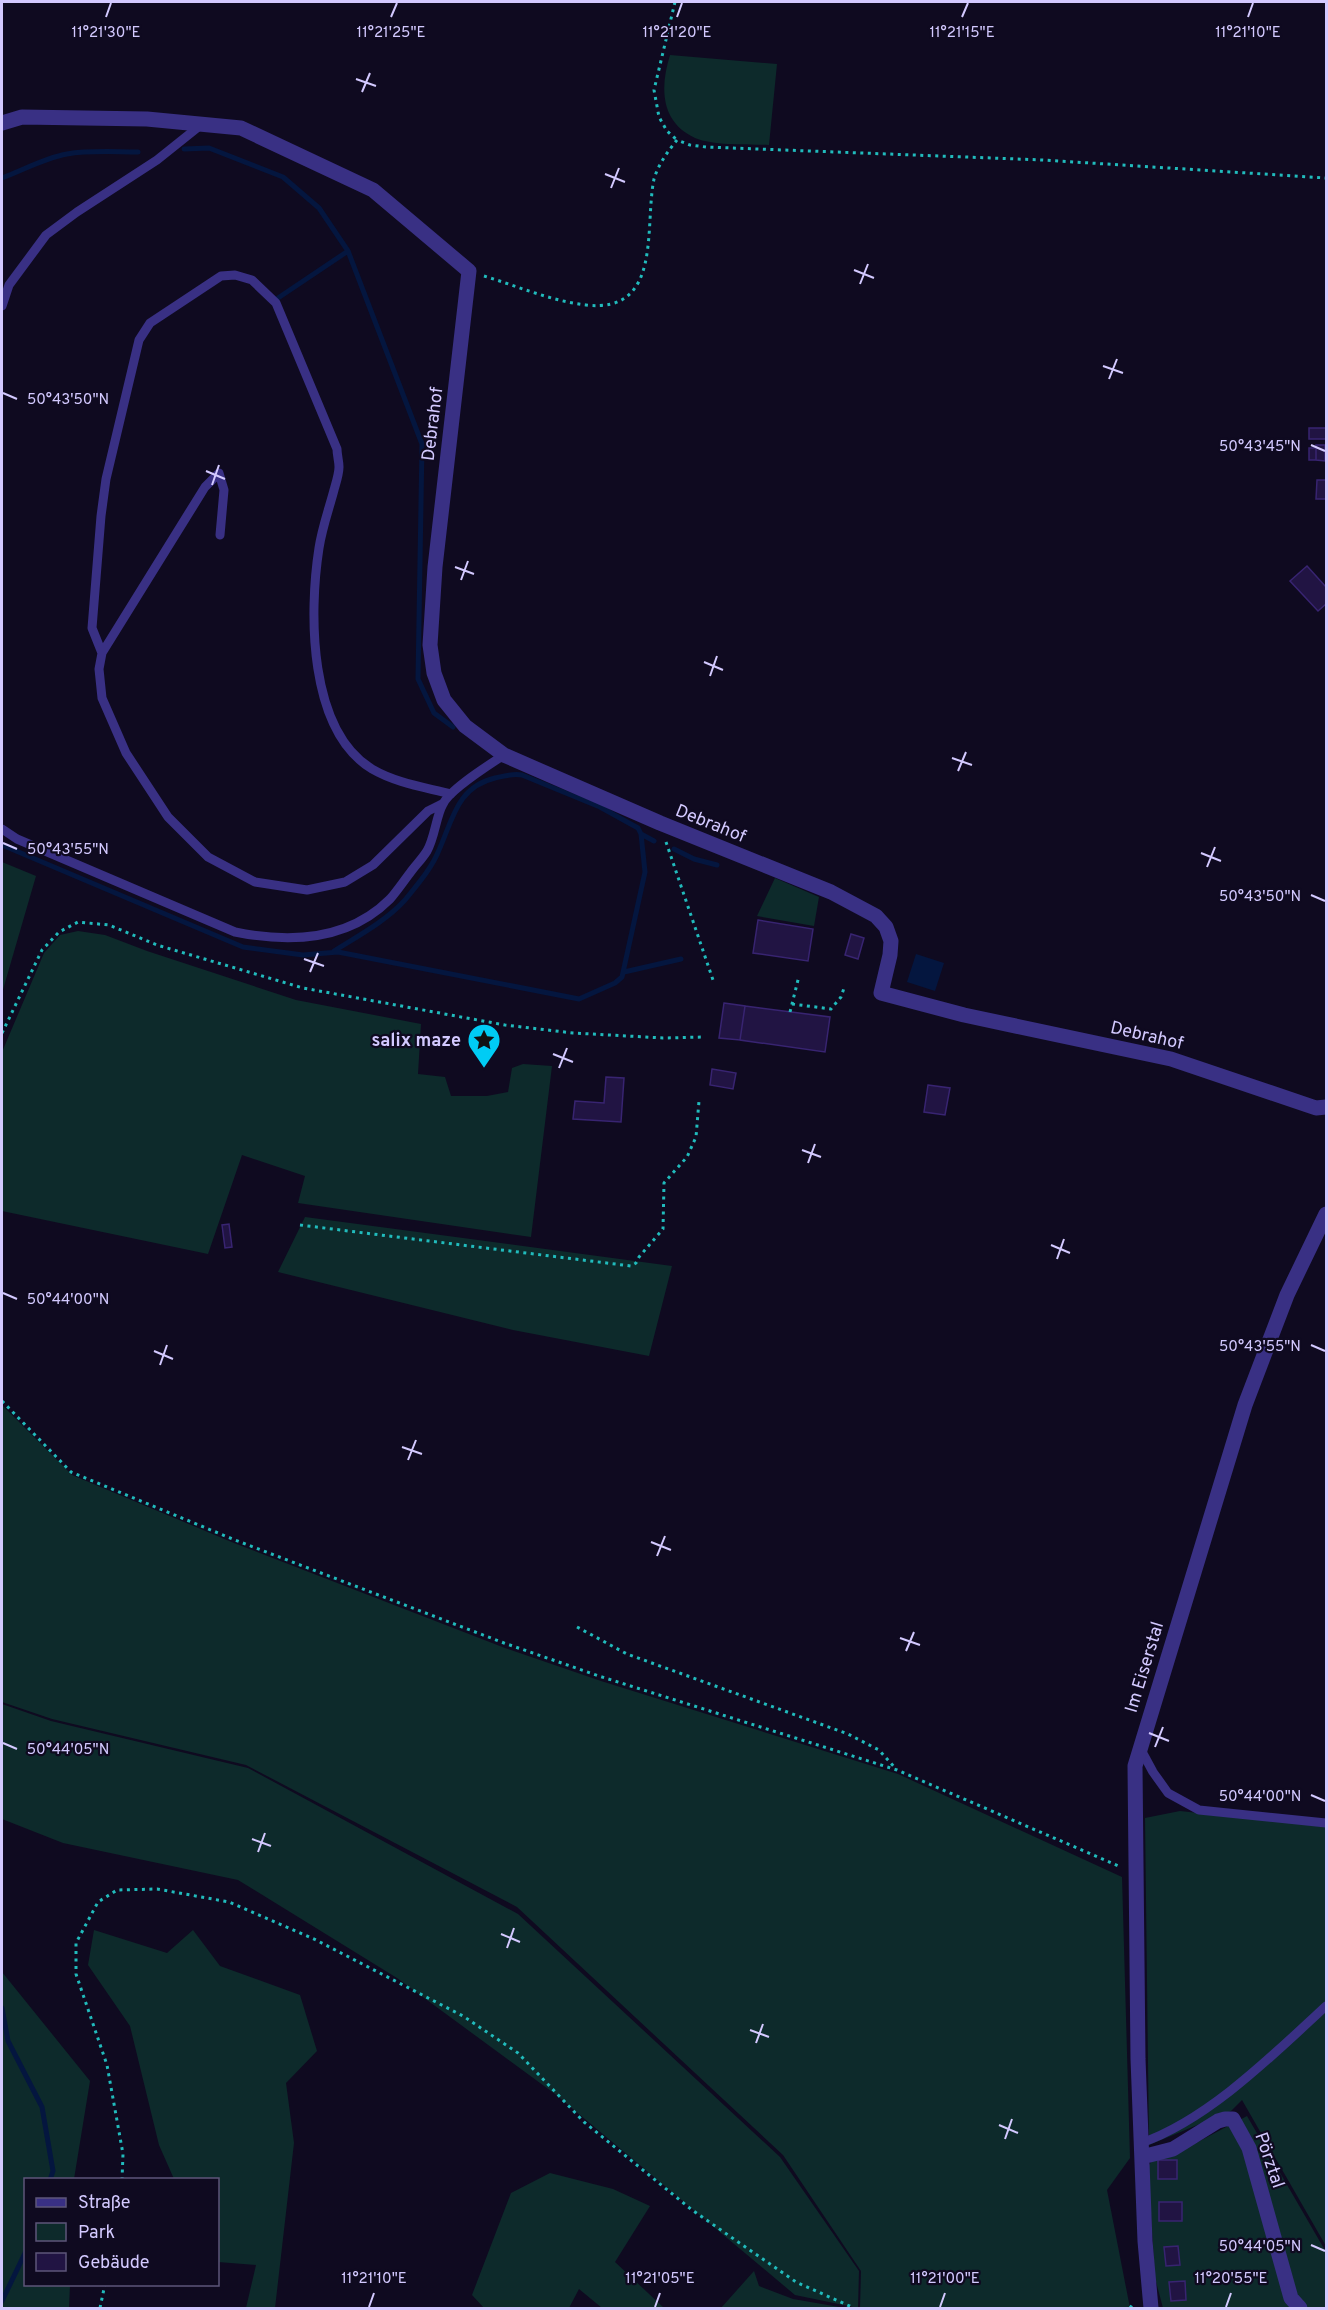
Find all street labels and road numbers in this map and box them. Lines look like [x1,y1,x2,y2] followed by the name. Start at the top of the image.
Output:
[418,386,449,462] street label: Debrahof
[672,800,749,849] street label: Debrahof
[1108,1017,1185,1056] street label: Debrahof
[1121,1619,1170,1716] street label: Im Eiserstal
[1248,2129,1289,2192] street label: Pörztal

